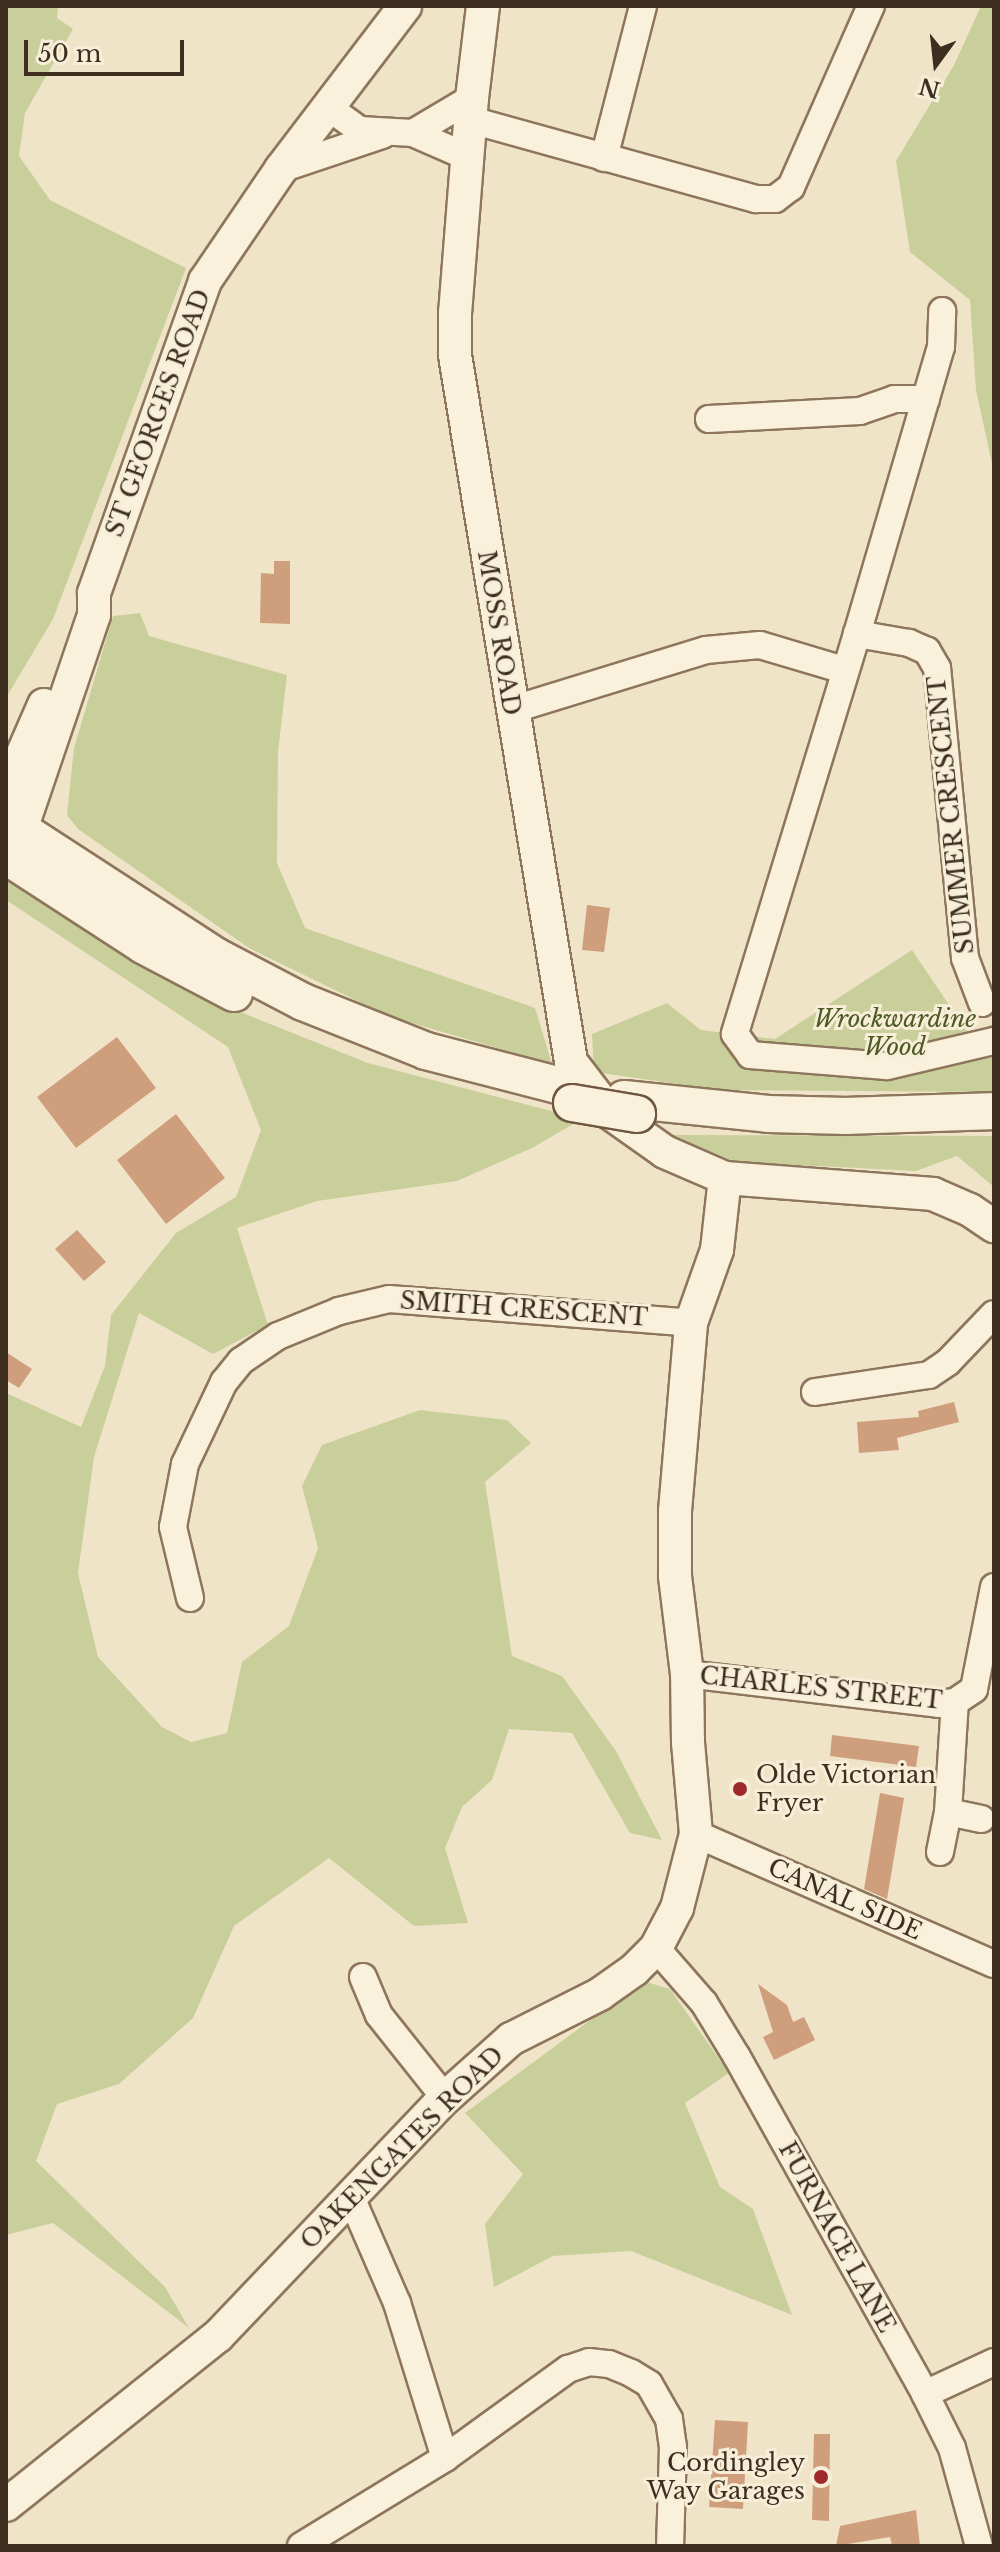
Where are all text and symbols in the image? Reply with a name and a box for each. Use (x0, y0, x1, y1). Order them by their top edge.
scale bar (28, 24, 188, 74)
north arrow (896, 24, 976, 104)
text: 50 m (38, 39, 101, 68)
text: N (916, 72, 943, 103)
street label: ST GEORGES ROAD (100, 285, 216, 541)
street label: MOSS ROAD (472, 548, 526, 718)
street label: SUMMER CRESCENT (922, 674, 980, 956)
park label: Wrockwardine Wood (814, 1005, 976, 1061)
street label: SMITH CRESCENT (399, 1286, 649, 1332)
street label: CHARLES STREET (698, 1661, 944, 1715)
place label: Olde Victorian Fryer (756, 1761, 937, 1817)
marker: Olde Victorian Fryer (731, 1780, 749, 1798)
street label: CANAL SIDE (763, 1852, 927, 1946)
street label: OAKENGATES ROAD (295, 2041, 509, 2255)
street label: FURNACE LANE (773, 2137, 901, 2337)
place label: Cordingley Way Garages (646, 2449, 805, 2505)
marker: Cordingley Way Garages (812, 2468, 830, 2486)

